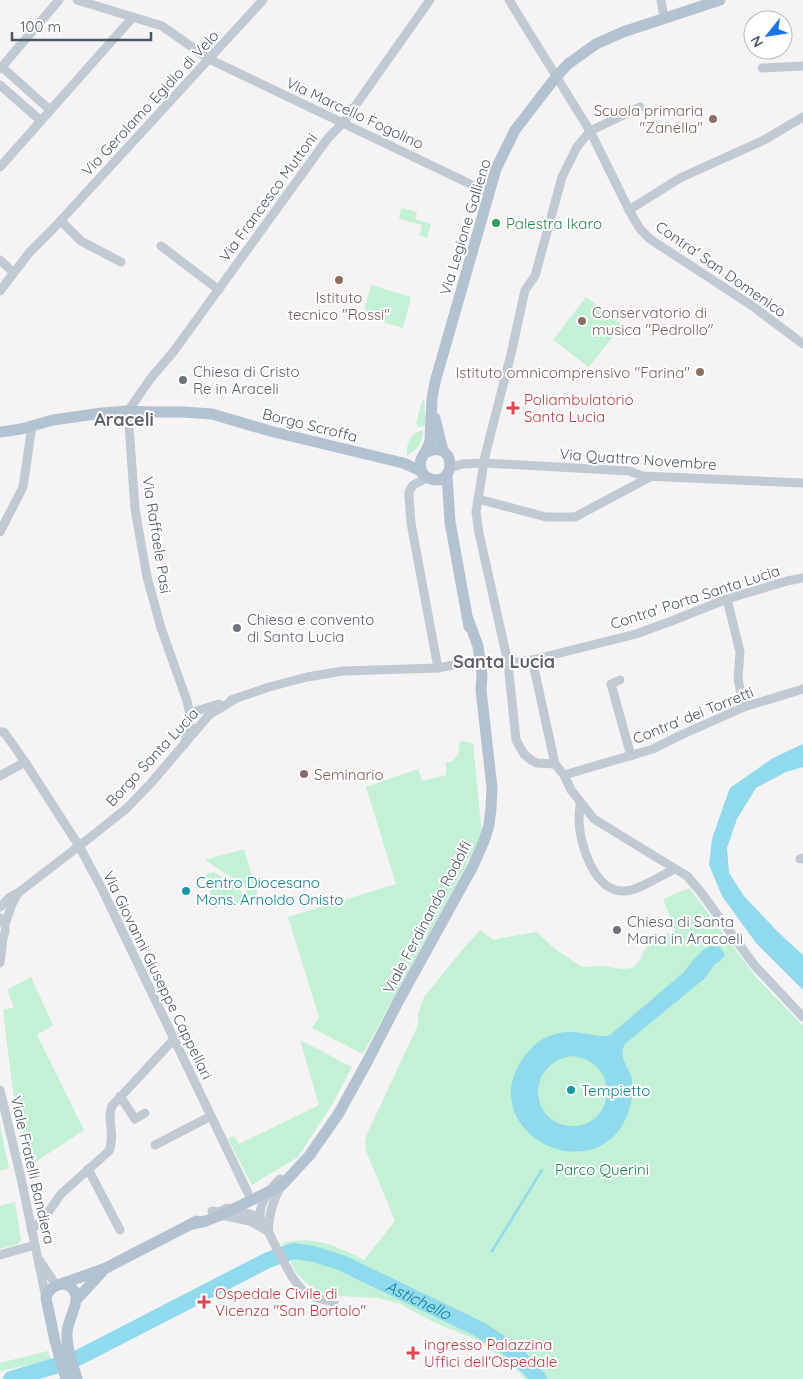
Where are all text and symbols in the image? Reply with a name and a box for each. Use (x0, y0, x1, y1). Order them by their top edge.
scale bar (12, 10, 151, 42)
north arrow (743, 10, 793, 60)
text: 100 m (20, 17, 61, 36)
street label: Via Gerolamo Egidio di Velo (77, 26, 223, 180)
text: N (746, 33, 767, 50)
street label: Via Marcello Fogolino (283, 73, 427, 153)
place label: Scuola primaria "Zanella" (594, 101, 703, 137)
marker: Scuola primaria "Zanella" (707, 113, 719, 125)
street label: Via Francesco Muttoni (215, 129, 321, 265)
street label: Via Legione Gallieno (435, 156, 495, 298)
place label: Palestra Ikaro (506, 214, 602, 233)
marker: Palestra Ikaro (490, 217, 502, 229)
street label: Contra' San Domenico (652, 217, 790, 321)
marker: Istituto tecnico "Rossi" (333, 274, 345, 286)
place label: Istituto tecnico "Rossi" (288, 288, 390, 324)
place label: Conservatorio di musica "Pedrollo" (592, 303, 714, 339)
marker: Conservatorio di musica "Pedrollo" (576, 315, 588, 327)
place label: Chiesa di Cristo Re in Araceli (193, 362, 300, 398)
place label: Istituto omnicomprensivo "Farina" (456, 363, 690, 382)
marker: Istituto omnicomprensivo "Farina" (694, 366, 706, 378)
marker: Chiesa di Cristo Re in Araceli (177, 374, 189, 386)
place label: Poliambulatorio Santa Lucia (524, 390, 634, 426)
marker: Poliambulatorio Santa Lucia (506, 401, 520, 415)
street label: Borgo Scroffa (261, 404, 359, 446)
district label: Araceli (94, 408, 154, 431)
street label: Via Quattro Novembre (559, 444, 717, 474)
street label: Via Raffaele Pasi (138, 475, 176, 595)
street label: Contra' Porta Santa Lucia (608, 561, 782, 633)
place label: Chiesa e convento di Santa Lucia (247, 610, 374, 646)
marker: Chiesa e convento di Santa Lucia (231, 622, 243, 634)
district label: Santa Lucia (453, 650, 555, 673)
street label: Contra' dei Torretti (630, 682, 756, 748)
street label: Borgo Santa Lucia (102, 704, 202, 810)
place label: Seminario (314, 765, 384, 784)
marker: Seminario (298, 768, 310, 780)
street label: Viale Ferdinando Rodolfi (379, 837, 475, 997)
street label: Via Giovanni Giuseppe Cappellari (99, 868, 217, 1082)
place label: Centro Diocesano Mons. Arnoldo Onisto (196, 873, 343, 909)
marker: Centro Diocesano Mons. Arnoldo Onisto (180, 885, 192, 897)
place label: Chiesa di Santa Maria in Aracoeli (627, 912, 743, 948)
marker: Chiesa di Santa Maria in Aracoeli (611, 924, 623, 936)
place label: Tempietto (581, 1081, 650, 1100)
marker: Tempietto (565, 1084, 577, 1096)
street label: Viale Fratelli Bandiera (7, 1094, 59, 1246)
park label: Parco Querini (555, 1160, 649, 1179)
water label: Astichello (382, 1276, 455, 1325)
place label: Ospedale Civile di Vicenza "San Bortolo" (215, 1284, 367, 1320)
marker: Ospedale Civile di Vicenza "San Bortolo" (197, 1295, 211, 1309)
place label: ingresso Palazzina Uffici dell'Ospedale (424, 1335, 557, 1371)
marker: ingresso Palazzina Uffici dell'Ospedale (406, 1346, 420, 1360)

